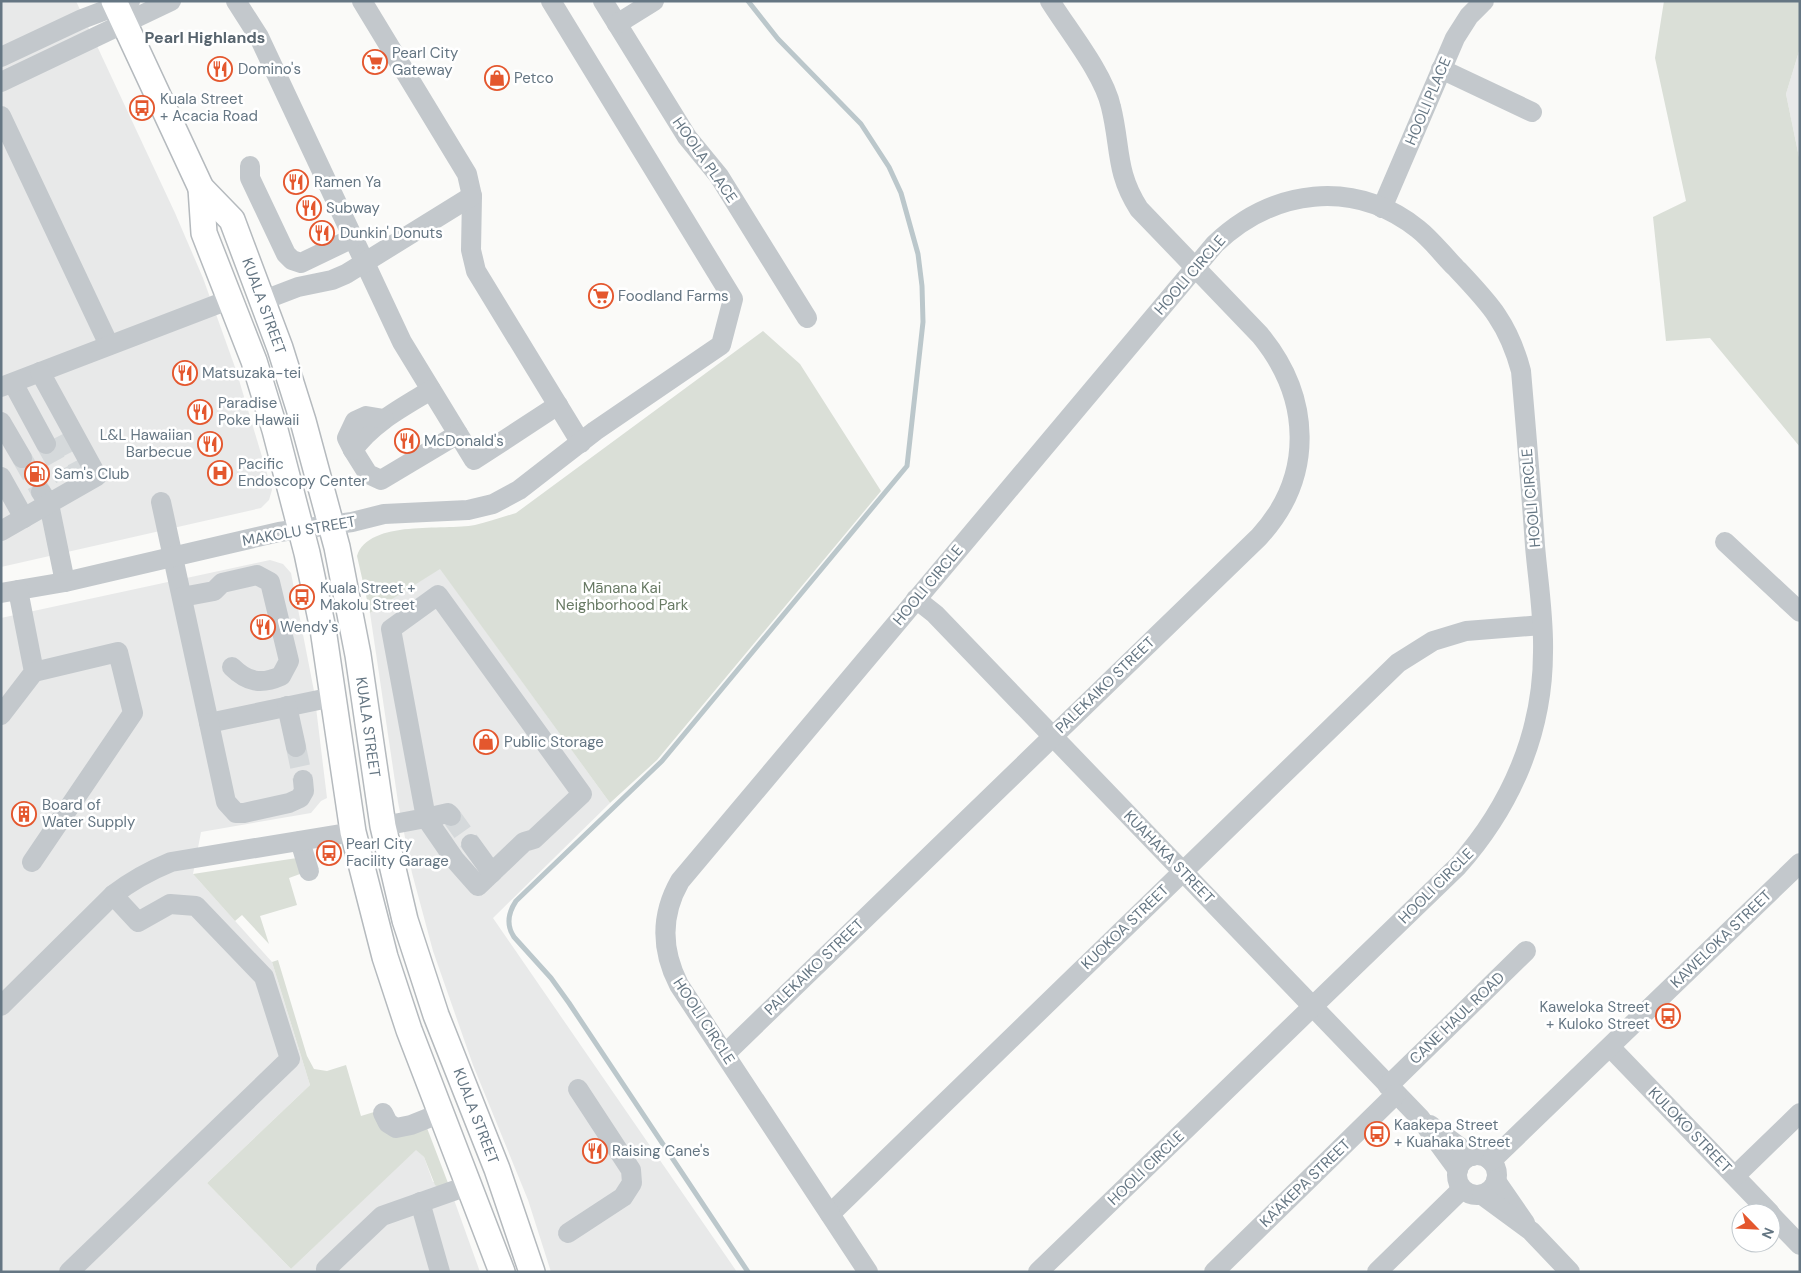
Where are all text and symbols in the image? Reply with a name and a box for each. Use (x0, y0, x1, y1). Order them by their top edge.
district label: Pearl Highlands (145, 27, 265, 48)
place label: Pearl City Gateway (392, 43, 459, 80)
supermarket icon: Pearl City Gateway (362, 49, 388, 75)
street label: HOOLI PLACE (1400, 54, 1456, 148)
restaurant icon: Domino's (207, 56, 233, 82)
place label: Domino's (238, 59, 301, 79)
shop icon: Petco (484, 65, 510, 91)
place label: Petco (514, 68, 554, 88)
place label: Kuala Street + Acacia Road (160, 89, 258, 126)
bus stop icon: Kuala Street + Acacia Road (129, 95, 155, 121)
street label: HOOLA PLACE (668, 113, 742, 207)
restaurant icon: Ramen Ya (283, 169, 309, 195)
place label: Ramen Ya (314, 172, 381, 192)
restaurant icon: Subway (296, 195, 322, 221)
place label: Subway (326, 198, 381, 218)
restaurant icon: Dunkin' Donuts (309, 220, 335, 246)
place label: Dunkin' Donuts (340, 223, 443, 243)
street label: HOOLI CIRCLE (1150, 231, 1230, 319)
street label: KUALA STREET (237, 255, 291, 357)
supermarket icon: Foodland Farms (588, 283, 614, 309)
place label: Foodland Farms (618, 286, 729, 306)
restaurant icon: Matsuzaka-tei (172, 360, 198, 386)
place label: Matsuzaka-tei (202, 363, 301, 383)
place label: Paradise Poke Hawaii (218, 393, 299, 430)
restaurant icon: Paradise Poke Hawaii (187, 399, 213, 425)
place label: L&L Hawaiian Barbecue (100, 425, 192, 462)
restaurant icon: McDonald's (394, 428, 420, 454)
restaurant icon: L&L Hawaiian Barbecue (197, 431, 223, 457)
place label: McDonald's (424, 431, 504, 451)
street label: HOOLI CIRCLE (1517, 448, 1545, 548)
place label: Pacific Endoscopy Center (238, 454, 368, 491)
hospital icon: Pacific Endoscopy Center (207, 460, 233, 486)
fuel station icon: Sam's Club (24, 461, 50, 487)
place label: Sam's Club (54, 464, 129, 484)
street label: MAKOLU STREET (241, 511, 357, 551)
street label: HOOLI CIRCLE (888, 541, 968, 629)
place label: Kuala Street + Makolu Street (320, 578, 416, 615)
park label: Mānana Kai Neighborhood Park (556, 578, 689, 615)
bus stop icon: Kuala Street + Makolu Street (289, 584, 315, 610)
restaurant icon: Wendy's (250, 614, 276, 640)
place label: Wendy's (280, 617, 339, 637)
street label: PALEKAIKO STREET (1051, 632, 1159, 738)
street label: KUALA STREET (351, 676, 385, 778)
shop icon: Public Storage (473, 729, 499, 755)
place label: Public Storage (504, 732, 604, 752)
place label: Board of Water Supply (42, 795, 136, 832)
building icon: Board of Water Supply (11, 801, 37, 827)
street label: KUAHAKA STREET (1119, 806, 1219, 908)
place label: Pearl City Facility Garage (346, 834, 449, 871)
bus stop icon: Pearl City Facility Garage (316, 840, 342, 866)
street label: HOOLI CIRCLE (1394, 844, 1478, 928)
street label: KUOKOA STREET (1077, 880, 1173, 974)
street label: KAWELOKA STREET (1666, 886, 1776, 992)
street label: PALEKAIKO STREET (760, 914, 868, 1020)
street label: CANE HAUL ROAD (1405, 967, 1509, 1069)
street label: HOOLI CIRCLE (669, 974, 739, 1068)
place label: Kaweloka Street + Kuloko Street (1539, 997, 1650, 1034)
bus stop icon: Kaweloka Street + Kuloko Street (1655, 1003, 1681, 1029)
street label: KUALA STREET (449, 1065, 503, 1167)
street label: KULOKO STREET (1644, 1083, 1736, 1177)
place label: Kaakepa Street + Kuahaka Street (1394, 1115, 1511, 1152)
bus stop icon: Kaakepa Street + Kuahaka Street (1364, 1121, 1390, 1147)
street label: HOOLI CIRCLE (1103, 1126, 1189, 1210)
street label: KA'AKEPA STREET (1255, 1134, 1355, 1232)
restaurant icon: Raising Cane's (582, 1138, 608, 1164)
place label: Raising Cane's (612, 1141, 710, 1161)
north arrow (1731, 1203, 1781, 1253)
text: N (1758, 1225, 1778, 1242)

